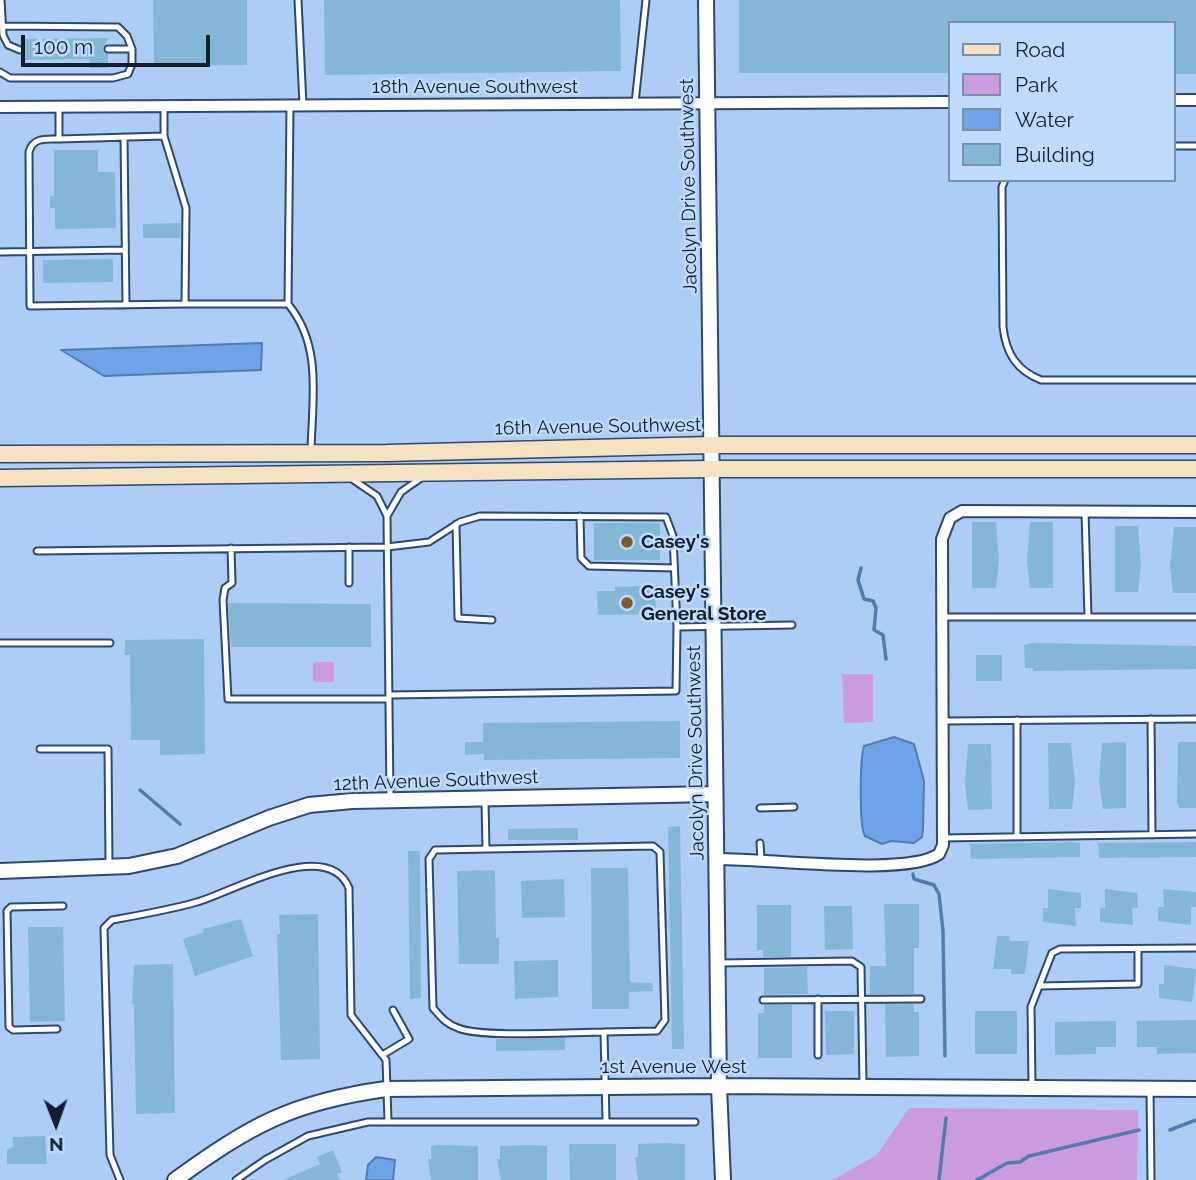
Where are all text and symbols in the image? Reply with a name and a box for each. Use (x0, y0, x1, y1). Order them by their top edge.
scale bar (24, 21, 214, 65)
legend (948, 21, 1175, 182)
text: 100 m (34, 34, 93, 59)
text: Road (1015, 37, 1065, 62)
text: Park (1015, 72, 1058, 97)
street label: 18th Avenue Southwest (372, 76, 578, 98)
street label: Jacolyn Drive Southwest (676, 78, 702, 294)
text: Water (1015, 107, 1074, 132)
text: Building (1015, 142, 1095, 167)
street label: 16th Avenue Southwest (495, 414, 701, 440)
place label: Casey's (641, 531, 710, 553)
marker: Casey's (619, 534, 635, 550)
place label: Casey's General Store (641, 581, 767, 625)
marker: Casey's General Store (619, 595, 635, 611)
street label: Jacolyn Drive Southwest (683, 645, 709, 861)
street label: 12th Avenue Southwest (333, 766, 539, 796)
street label: 1st Avenue West (601, 1056, 747, 1078)
north arrow (21, 1089, 91, 1159)
text: N (49, 1134, 64, 1156)

